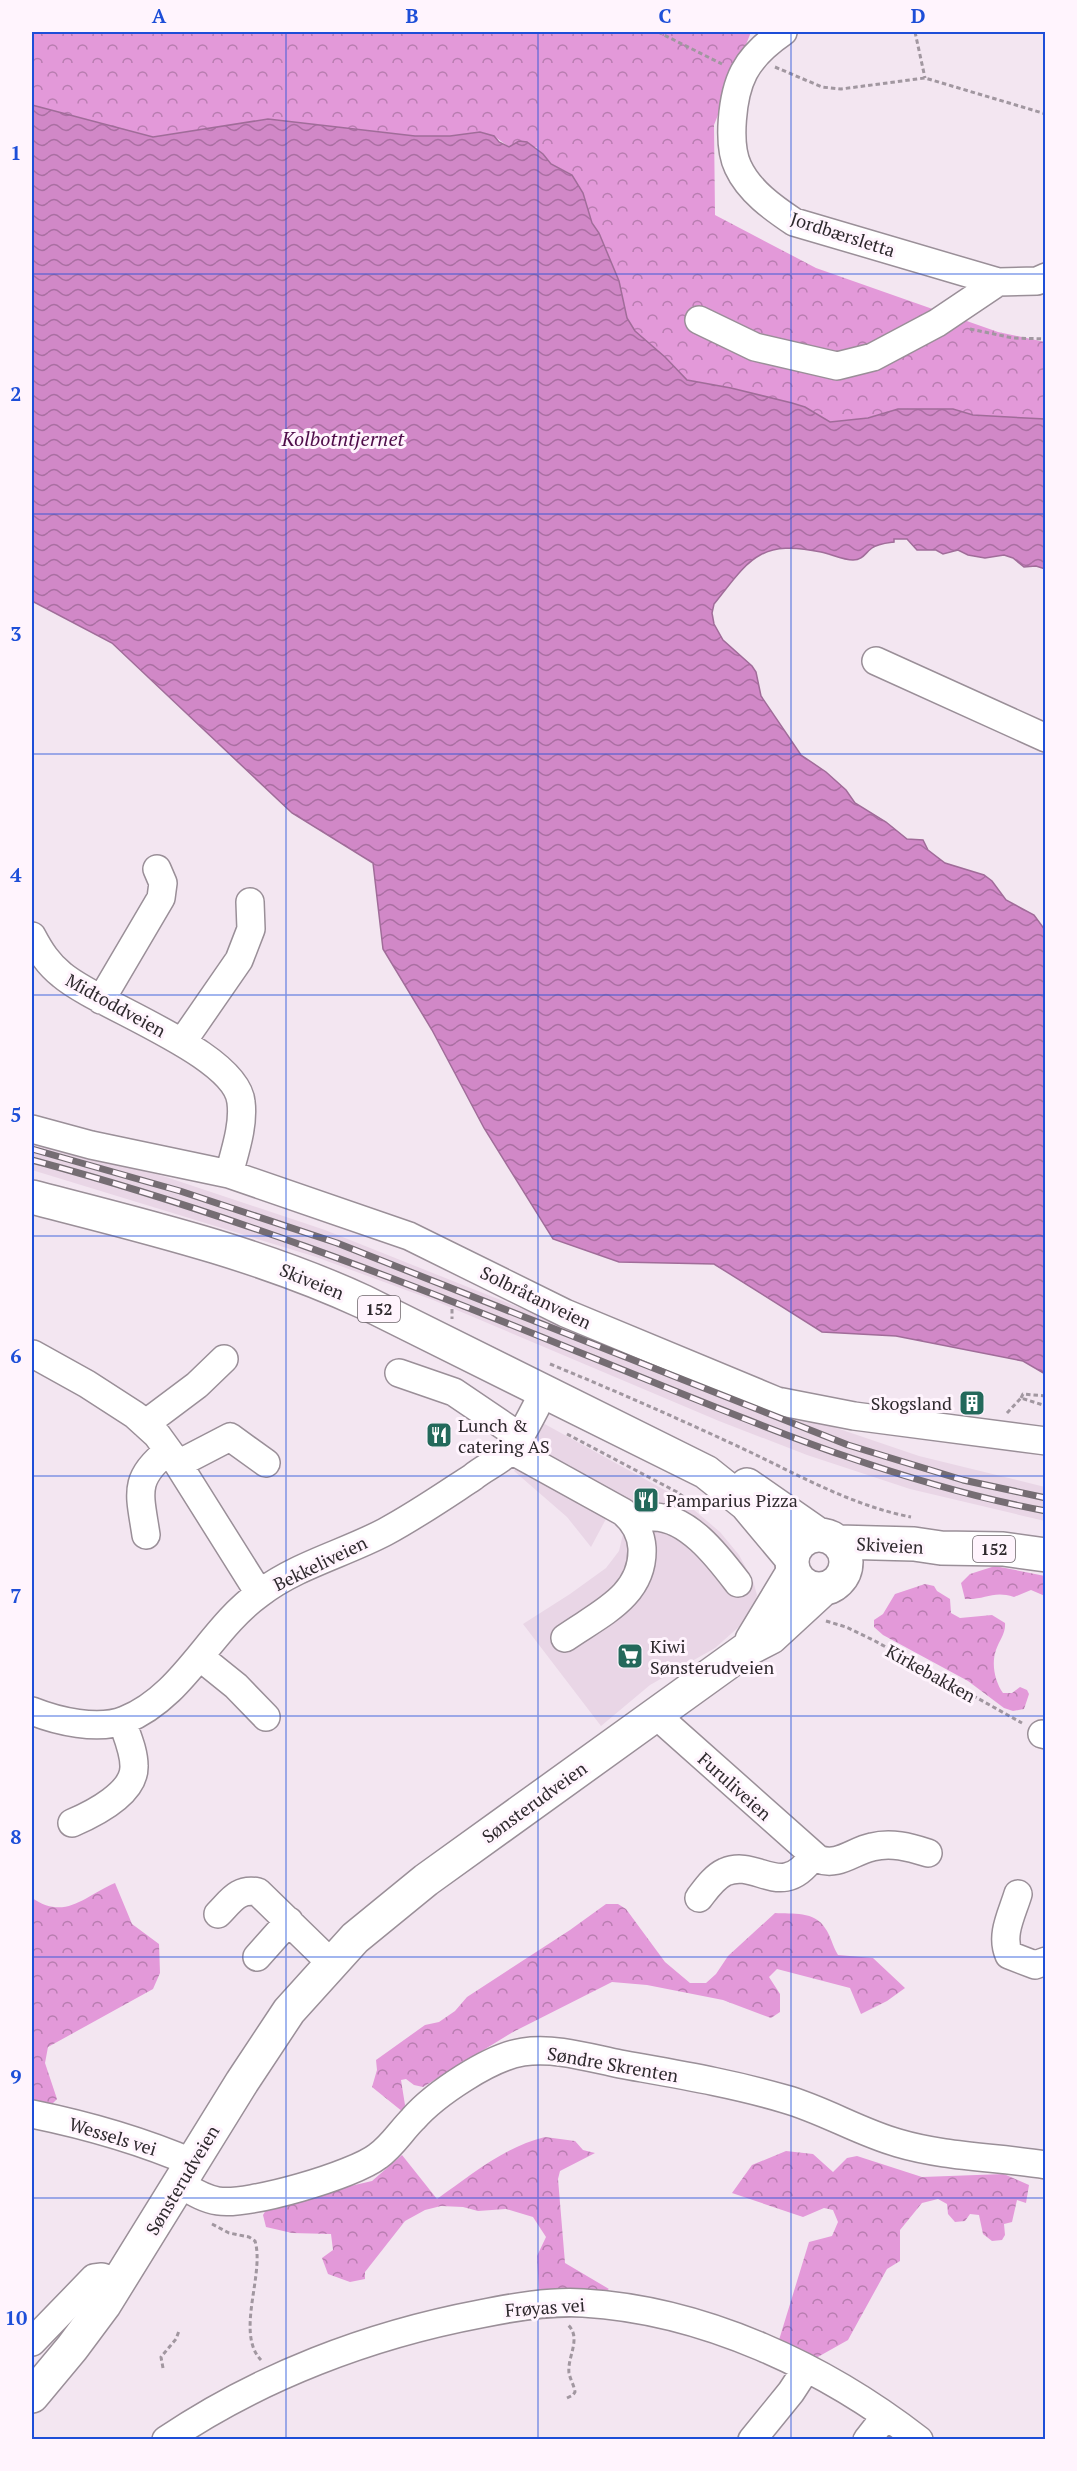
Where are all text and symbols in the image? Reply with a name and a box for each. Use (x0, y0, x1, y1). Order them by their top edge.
text: A (152, 2, 167, 29)
text: B (406, 2, 419, 29)
text: C (658, 2, 672, 29)
text: D (911, 2, 925, 29)
text: 1 (10, 139, 22, 166)
street label: Jordbærsletta (788, 206, 898, 262)
text: 2 (10, 380, 22, 407)
water label: Kolbotntjernet (281, 425, 405, 452)
text: 3 (10, 620, 22, 647)
text: 4 (10, 861, 22, 888)
street label: Midtoddveien (62, 968, 170, 1042)
text: 5 (10, 1101, 22, 1128)
street label: Skiveien (276, 1257, 348, 1305)
street label: Solbråtanveien (477, 1260, 596, 1334)
road number: 152 (358, 1296, 400, 1322)
text: 6 (10, 1342, 22, 1369)
building icon: Skogsland (957, 1388, 987, 1418)
place label: Skogsland (871, 1391, 952, 1415)
place label: Lunch & catering AS (458, 1413, 550, 1458)
restaurant icon: Lunch & catering AS (424, 1420, 454, 1450)
restaurant icon: Pamparius Pizza (631, 1485, 661, 1515)
place label: Pamparius Pizza (666, 1488, 798, 1512)
street label: Bekkeliveien (269, 1530, 371, 1596)
street label: Skiveien (856, 1531, 925, 1559)
road number: 152 (973, 1536, 1015, 1562)
text: 7 (10, 1582, 22, 1609)
place label: Kiwi Sønsterudveien (650, 1634, 774, 1679)
street label: Kirkebakken (882, 1638, 980, 1708)
supermarket icon: Kiwi Sønsterudveien (615, 1641, 645, 1671)
street label: Furuliveien (693, 1747, 777, 1826)
street label: Sønsterudveien (477, 1756, 591, 1848)
text: 8 (10, 1823, 22, 1850)
street label: Søndre Skrenten (546, 2041, 681, 2087)
text: 9 (10, 2063, 22, 2090)
street label: Wessels vei (66, 2111, 160, 2161)
street label: Sønsterudveien (140, 2120, 224, 2239)
street label: Frøyas vei (504, 2292, 586, 2322)
text: 10 (5, 2304, 27, 2331)

